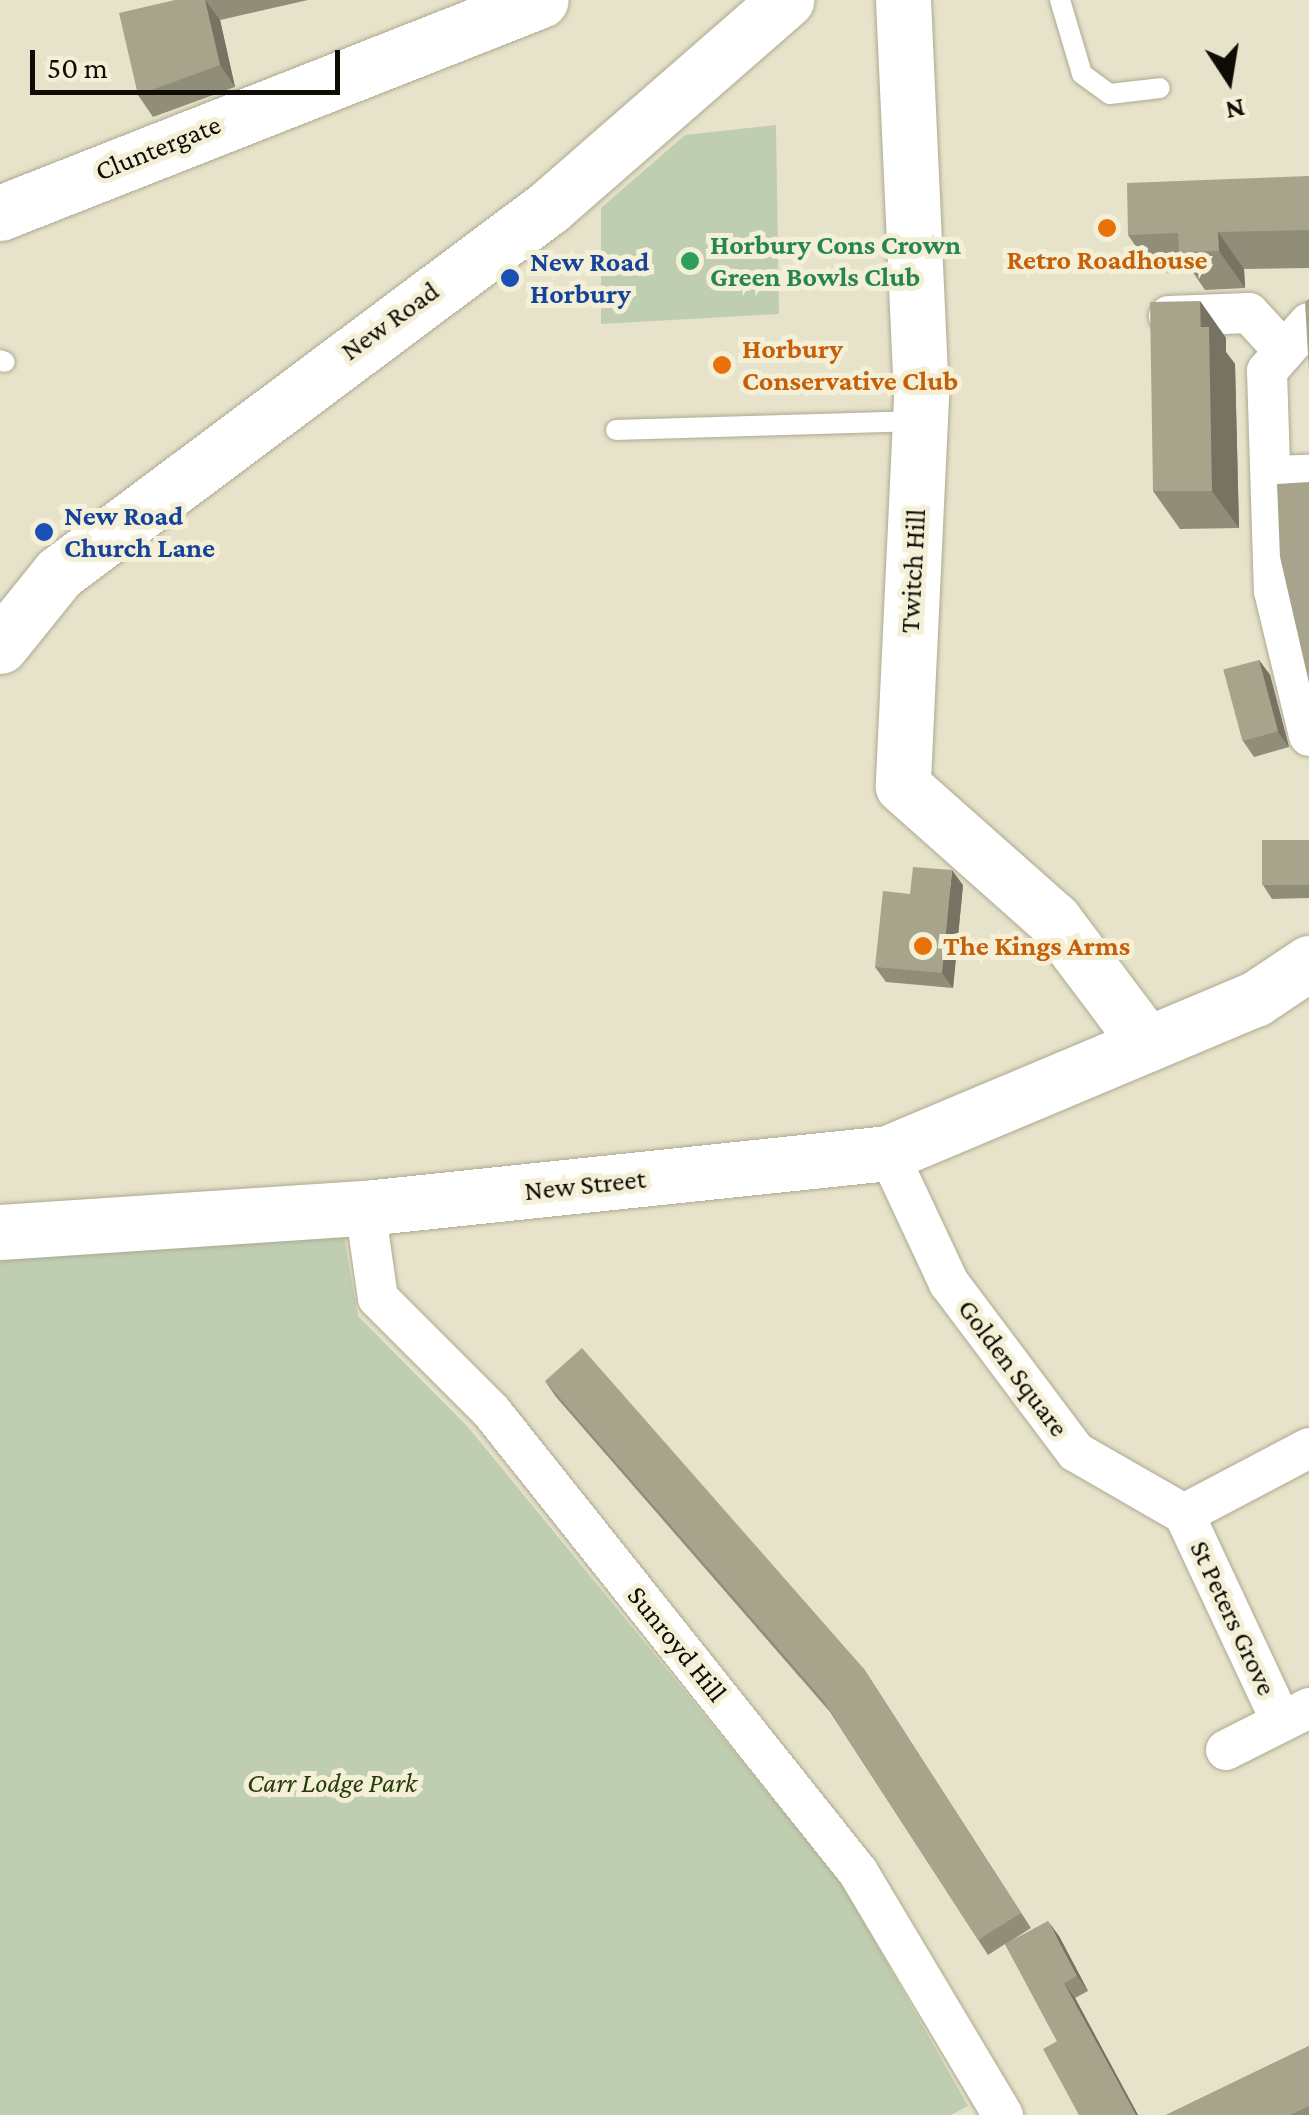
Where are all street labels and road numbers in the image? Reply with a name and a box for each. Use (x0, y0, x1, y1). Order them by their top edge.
street label: Cluntergate (90, 108, 226, 188)
street label: New Road (334, 274, 446, 368)
street label: Twitch Hill (893, 508, 933, 634)
street label: New Street (523, 1162, 647, 1208)
street label: Golden Square (950, 1293, 1076, 1443)
street label: St Peters Grove (1183, 1535, 1283, 1701)
street label: Sunroyd Hill (620, 1579, 734, 1709)

